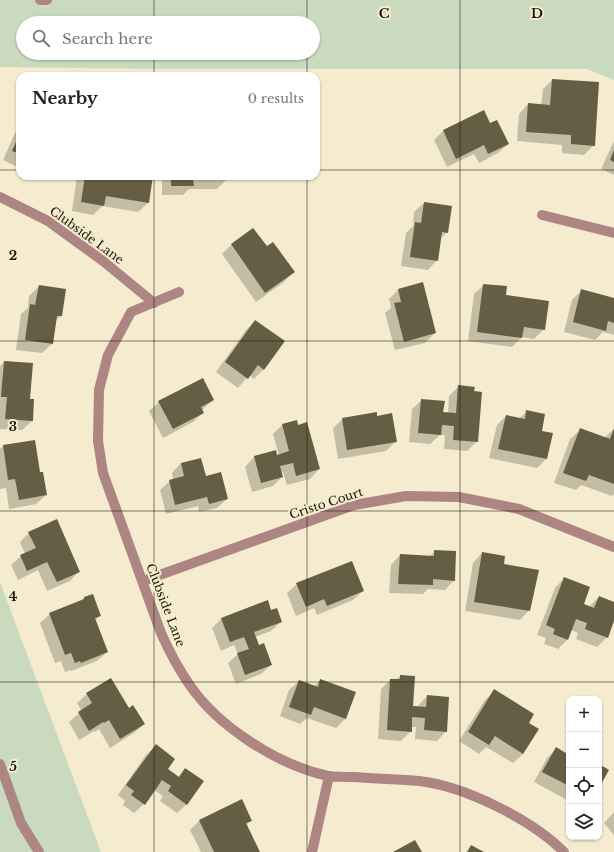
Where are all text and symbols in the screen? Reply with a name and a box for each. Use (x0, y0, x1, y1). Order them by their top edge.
text: C (379, 5, 390, 22)
text: D (531, 5, 543, 22)
search box (16, 16, 320, 60)
icon: search (30, 27, 52, 49)
text: Search here (62, 29, 153, 48)
text: Nearby (32, 88, 98, 109)
text: 0 results (248, 90, 304, 107)
street label: Clubside Lane (47, 203, 127, 267)
text: 2 (9, 247, 17, 264)
text: 3 (9, 418, 17, 435)
street label: Cristo Court (287, 484, 365, 522)
street label: Clubside Lane (143, 561, 189, 649)
text: 4 (9, 588, 18, 605)
map controls (566, 696, 602, 840)
button: + (566, 696, 602, 732)
button: − (566, 732, 602, 768)
text: 5 (9, 758, 17, 775)
button: locate (566, 768, 602, 804)
button: layers (566, 804, 602, 840)

